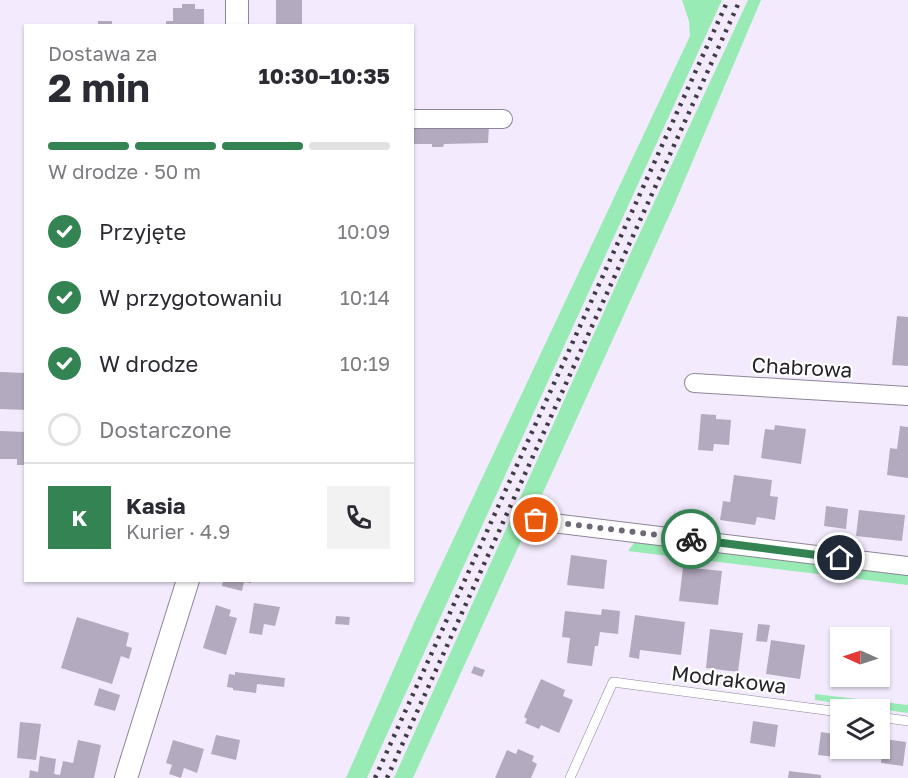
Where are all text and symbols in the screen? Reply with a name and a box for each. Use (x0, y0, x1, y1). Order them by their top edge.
text: Dostawa za (48, 41, 157, 65)
text: 10:30–10:35 (258, 62, 390, 89)
text: 2 min (48, 64, 150, 111)
text: W drodze · 50 m (48, 159, 201, 183)
icon: check (48, 215, 81, 248)
text: Przyjęte (99, 218, 186, 245)
text: 10:09 (337, 219, 390, 243)
icon: check (48, 281, 81, 314)
text: W przygotowaniu (99, 284, 282, 311)
text: 10:14 (340, 285, 390, 309)
icon: check (48, 347, 81, 380)
text: W drodze (99, 350, 198, 377)
text: 10:19 (340, 351, 390, 375)
street label: Chabrowa (751, 351, 853, 383)
text: Dostarczone (99, 416, 232, 443)
button: phone (327, 486, 390, 549)
text: Kasia (126, 492, 186, 519)
pin (510, 494, 561, 545)
icon: bag (519, 503, 552, 536)
text: K (72, 504, 87, 531)
courier (661, 509, 721, 569)
text: Kurier · 4.9 (126, 519, 230, 543)
icon: bike (675, 523, 708, 556)
pin (814, 532, 865, 583)
icon: home (823, 541, 856, 574)
north arrow (830, 627, 890, 687)
map controls (830, 627, 890, 759)
street label: Modrakowa (670, 659, 788, 699)
button: layers (830, 699, 890, 759)

